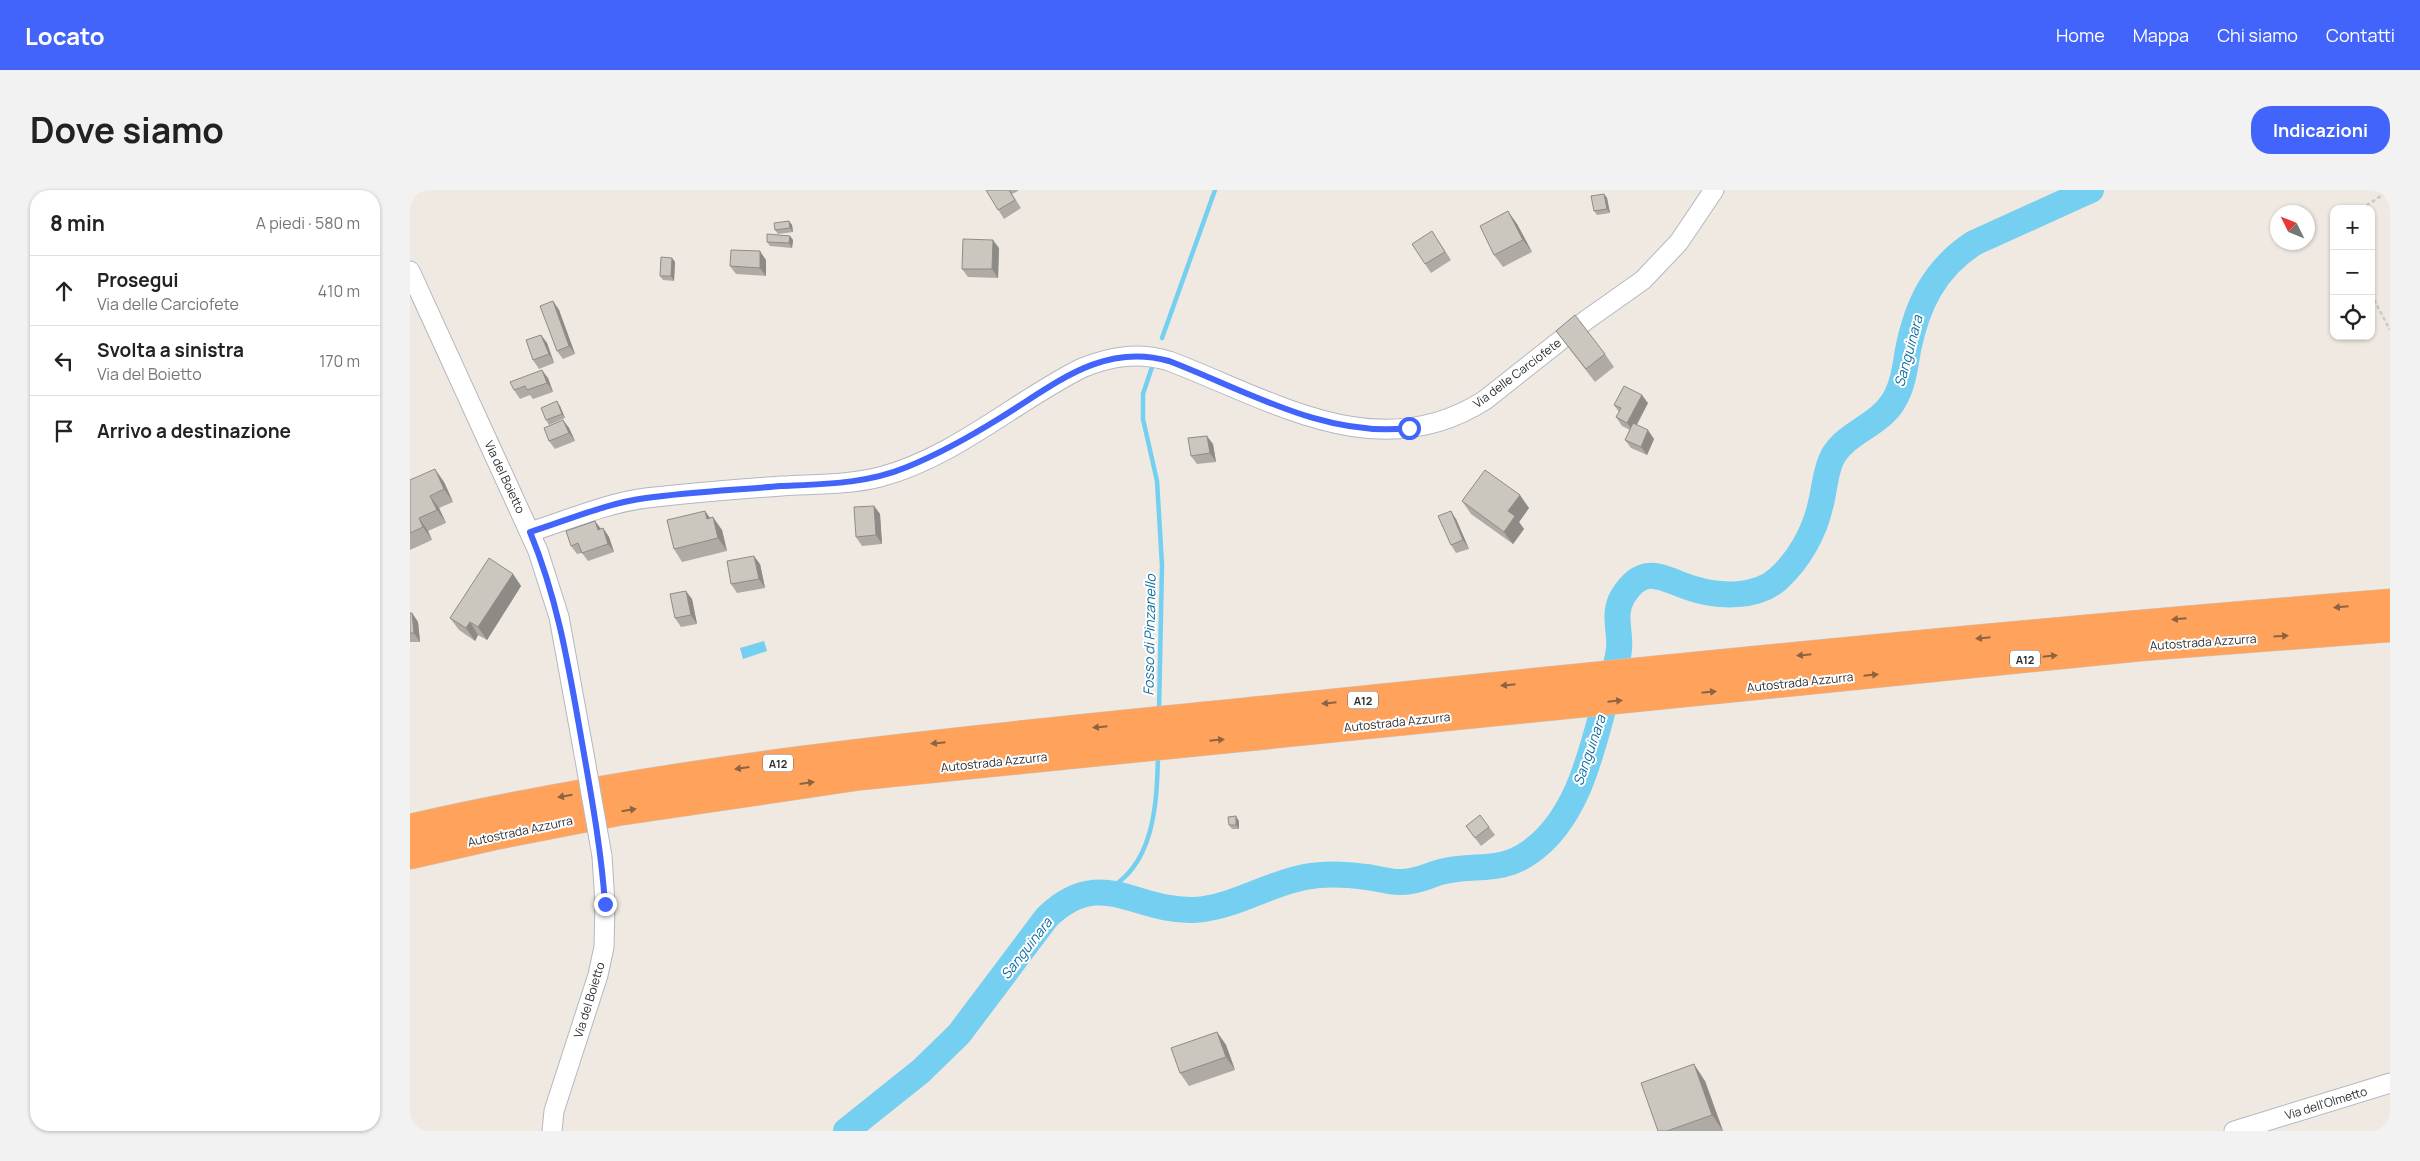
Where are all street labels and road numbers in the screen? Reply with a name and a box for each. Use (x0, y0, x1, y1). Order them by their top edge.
street label: Via delle Carciofete (1469, 334, 1565, 412)
street label: Via del Boietto (481, 438, 529, 516)
street label: Autostrada Azzurra (2149, 630, 2257, 654)
road number: A12 (2010, 650, 2040, 668)
street label: Autostrada Azzurra (1746, 668, 1854, 696)
road number: A12 (1348, 692, 1378, 708)
street label: Autostrada Azzurra (1343, 708, 1451, 736)
street label: Autostrada Azzurra (940, 748, 1048, 776)
road number: A12 (763, 754, 793, 772)
street label: Autostrada Azzurra (466, 812, 574, 850)
street label: Via del Boietto (569, 960, 609, 1040)
street label: Via dell'Olmetto (2283, 1082, 2369, 1124)

